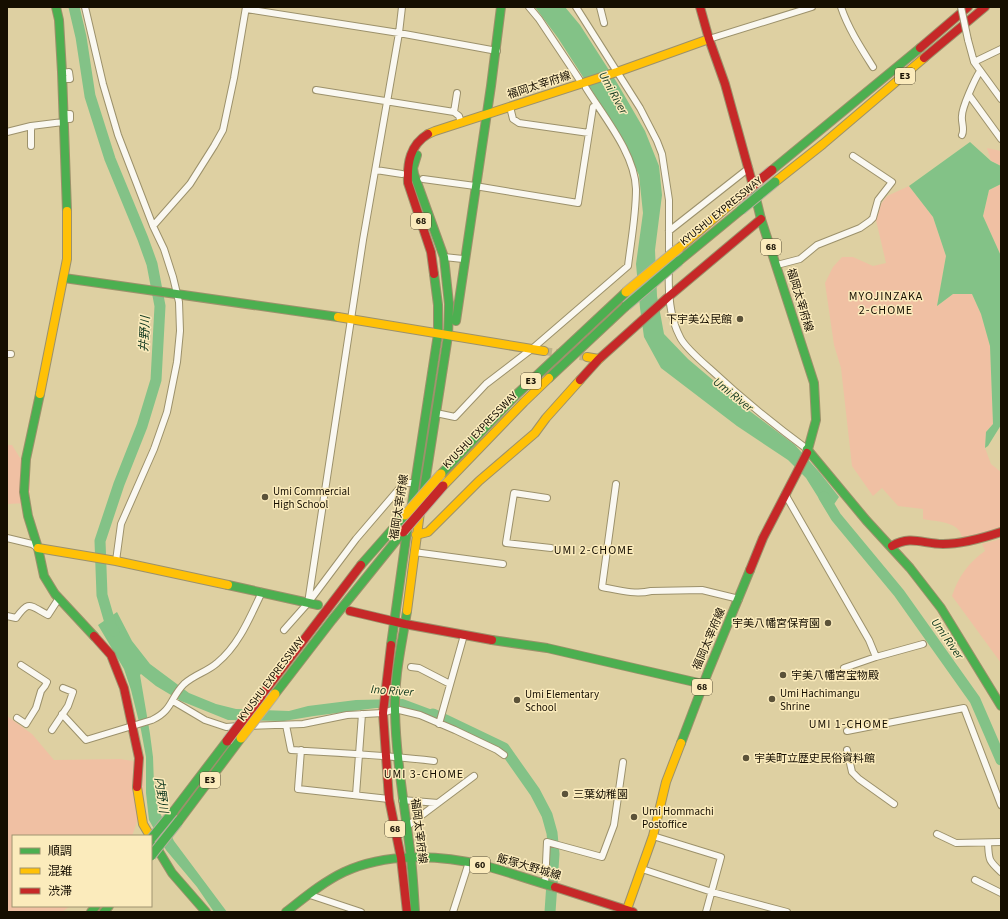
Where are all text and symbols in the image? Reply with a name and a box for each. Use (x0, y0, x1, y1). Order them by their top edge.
street label: 福岡太宰府線 (505, 68, 573, 102)
water label: Umi River (594, 68, 632, 118)
road number: E3 (895, 68, 915, 84)
street label: KYUSHU EXPRESSWAY (677, 173, 766, 249)
road number: 68 (411, 213, 431, 229)
road number: 68 (761, 239, 781, 255)
street label: 福岡太宰府線 (783, 266, 817, 334)
district label: MYOJINZAKA 2-CHOME (849, 288, 923, 319)
place label: 下宇美公民館 (666, 312, 732, 327)
water label: 井野川 (136, 314, 155, 352)
marker: 下宇美公民館 (735, 314, 745, 324)
road number: E3 (521, 373, 541, 389)
water label: Umi River (709, 374, 757, 417)
street label: KYUSHU EXPRESSWAY (439, 388, 521, 472)
street label: 福岡太宰府線 (386, 473, 412, 541)
place label: Umi Commercial High School (273, 484, 350, 512)
marker: Umi Commercial High School (260, 492, 270, 502)
district label: UMI 2-CHOME (554, 542, 634, 559)
street label: 福岡太宰府線 (689, 606, 729, 672)
water label: Umi River (927, 615, 968, 664)
place label: 宇美八幡宮保育園 (732, 616, 820, 631)
marker: 宇美八幡宮保育園 (823, 618, 833, 628)
street label: KYUSHU EXPRESSWAY (234, 633, 308, 724)
place label: 宇美八幡宮宝物殿 (791, 668, 879, 683)
marker: 宇美八幡宮宝物殿 (778, 670, 788, 680)
road number: 68 (692, 679, 712, 695)
water label: Ino River (370, 681, 415, 701)
place label: Umi Hachimangu Shrine (780, 686, 860, 714)
place label: Umi Elementary School (525, 687, 599, 715)
marker: Umi Hachimangu Shrine (767, 694, 777, 704)
marker: Umi Elementary School (512, 695, 522, 705)
district label: UMI 1-CHOME (809, 716, 889, 733)
place label: 宇美町立歴史民俗資料館 (754, 751, 875, 766)
marker: 宇美町立歴史民俗資料館 (741, 753, 751, 763)
district label: UMI 3-CHOME (384, 766, 464, 783)
road number: E3 (200, 772, 220, 788)
water label: 内野川 (150, 776, 172, 816)
place label: 三葉幼稚園 (573, 787, 628, 802)
marker: 三葉幼稚園 (560, 789, 570, 799)
street label: 福岡太宰府線 (408, 797, 430, 865)
place label: Umi Hommachi Postoffice (642, 804, 714, 832)
marker: Umi Hommachi Postoffice (629, 812, 639, 822)
road number: 68 (385, 821, 405, 837)
legend (12, 835, 152, 907)
text: 順調 (48, 843, 72, 860)
street label: 飯塚大野城線 (495, 851, 563, 883)
road number: 60 (470, 857, 490, 873)
text: 混雑 (48, 863, 72, 880)
text: 渋滞 (48, 883, 72, 900)

